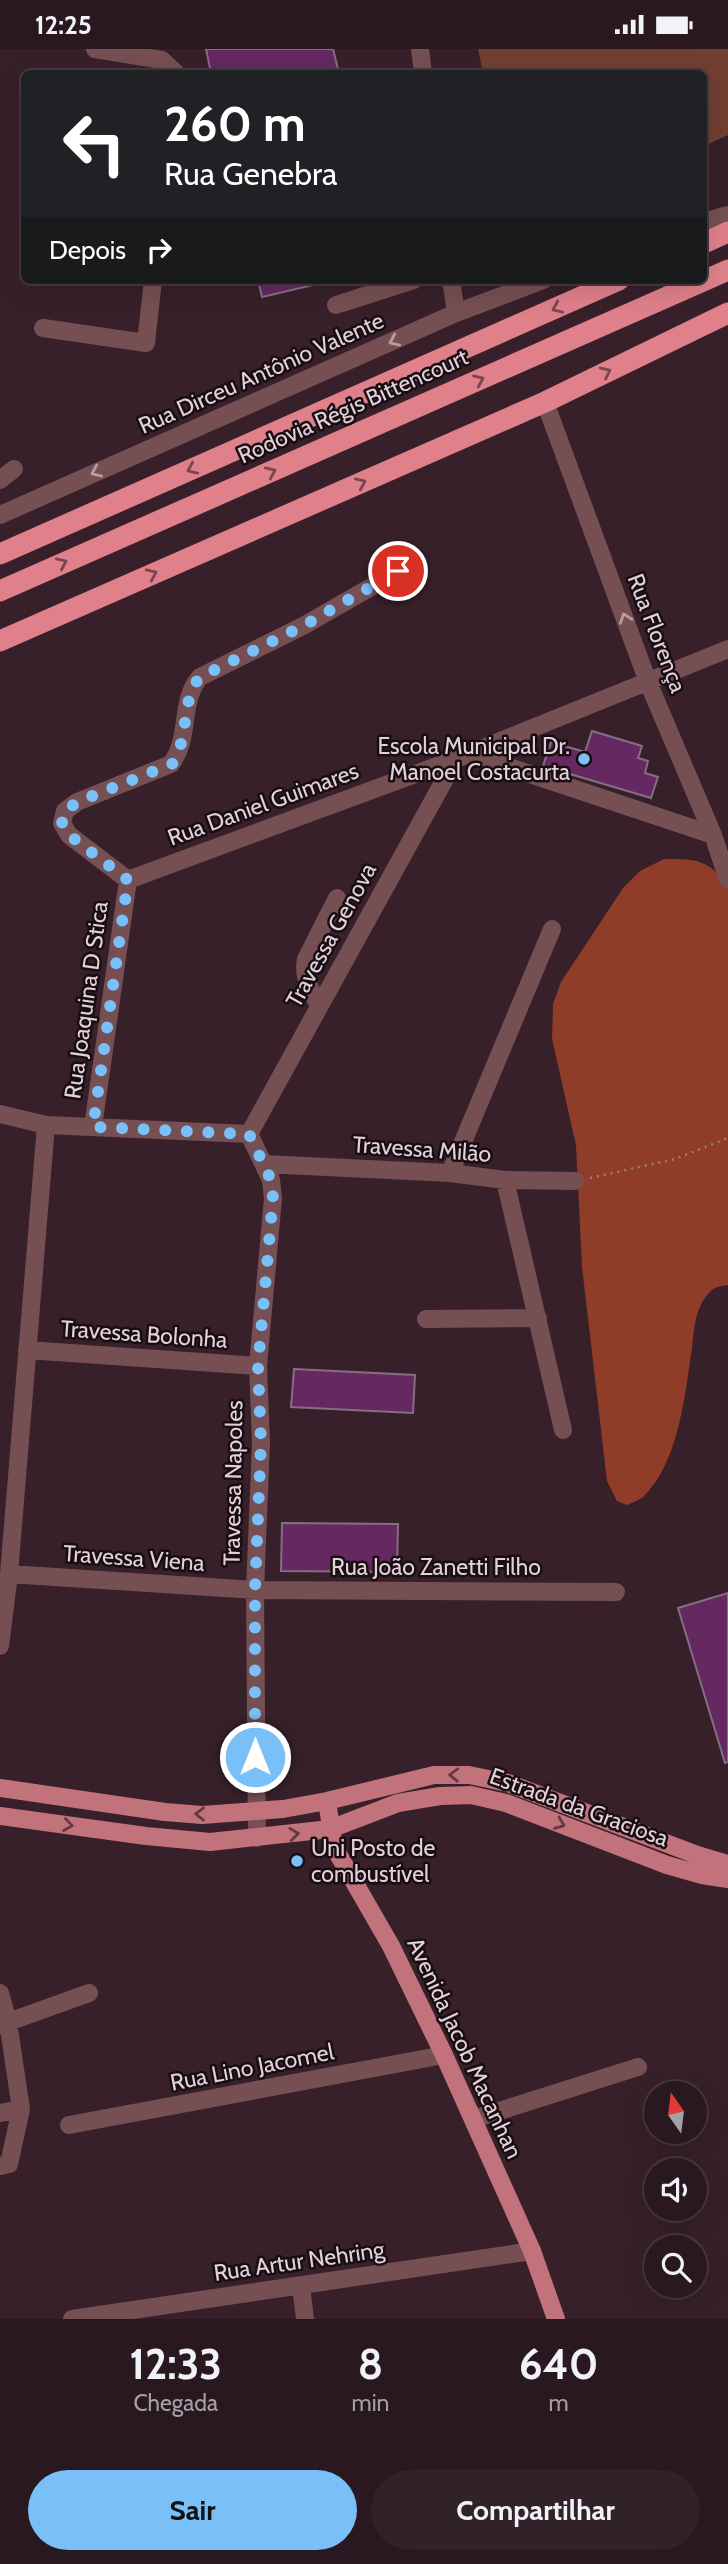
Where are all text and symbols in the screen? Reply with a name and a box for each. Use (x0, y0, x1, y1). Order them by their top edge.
text: 12:25 (35, 9, 92, 41)
text: 260 m (164, 94, 306, 153)
icon: left (49, 98, 140, 189)
text: Rua Genebra (164, 154, 337, 193)
icon: right (140, 231, 178, 269)
text: Depois (49, 234, 126, 266)
one-way arrow (552, 300, 564, 314)
street label: Rua Dirceu Antônio Valente (134, 306, 388, 440)
one-way arrow (388, 333, 401, 347)
street label: Rodovia Régis Bittencourt (234, 342, 473, 469)
one-way arrow (599, 367, 611, 381)
one-way arrow (472, 374, 484, 388)
one-way arrow (187, 461, 199, 475)
one-way arrow (91, 464, 103, 478)
one-way arrow (263, 466, 276, 480)
one-way arrow (354, 477, 366, 491)
pin (368, 541, 428, 601)
icon: arrive (379, 552, 417, 590)
one-way arrow (55, 557, 68, 571)
one-way arrow (145, 568, 158, 582)
street label: Rua Florença (622, 570, 692, 696)
one-way arrow (619, 612, 633, 624)
place label: Escola Municipal Dr. Manoel Costacurta (377, 732, 570, 786)
marker: Escola Municipal Dr. Manoel Costacurta (576, 751, 592, 767)
street label: Rua Daniel Guimares (164, 756, 362, 852)
street label: Travessa Genova (280, 858, 382, 1012)
street label: Rua Joaquina D Stica (58, 900, 114, 1100)
street label: Travessa Milão (352, 1130, 492, 1168)
street label: Travessa Bolonha (60, 1314, 228, 1354)
street label: Travessa Napoles (218, 1400, 248, 1566)
street label: Travessa Viena (62, 1539, 206, 1577)
street label: Rua João Zanetti Filho (331, 1553, 541, 1581)
position arrow (218, 1720, 292, 1794)
street label: Estrada da Graciosa (486, 1762, 672, 1852)
one-way arrow (449, 1767, 459, 1783)
one-way arrow (194, 1807, 205, 1822)
one-way arrow (553, 1815, 565, 1829)
one-way arrow (62, 1817, 73, 1832)
one-way arrow (288, 1826, 299, 1841)
place label: Uni Posto de combustível (311, 1834, 435, 1888)
marker: Uni Posto de combustível (289, 1853, 305, 1869)
street label: Avenida Jacob Macanhan (401, 1933, 529, 2163)
street label: Rua Lino Jacomel (168, 2037, 337, 2097)
north arrow (644, 2081, 707, 2144)
map controls (644, 2081, 707, 2298)
button: sound (644, 2158, 707, 2221)
street label: Rua Artur Nehring (212, 2235, 387, 2287)
button: search (644, 2235, 707, 2298)
text: 12:33 (130, 2338, 222, 2390)
text: 8 (358, 2338, 383, 2390)
text: 640 (519, 2338, 598, 2390)
text: Chegada (133, 2389, 218, 2417)
text: min (352, 2389, 389, 2417)
text: m (549, 2389, 569, 2417)
button: Sair (28, 2470, 357, 2550)
button: Compartilhar (371, 2470, 700, 2550)

